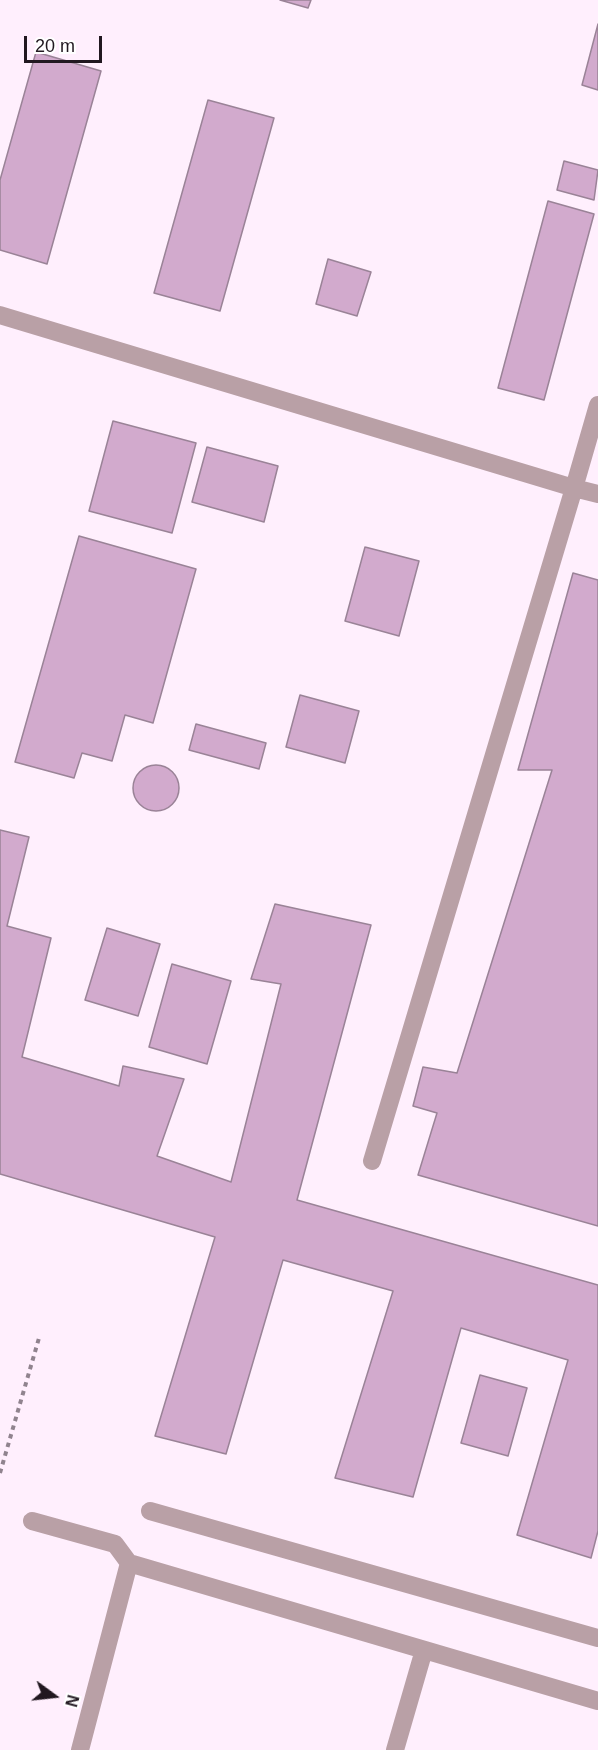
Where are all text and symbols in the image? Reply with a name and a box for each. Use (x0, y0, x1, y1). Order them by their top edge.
scale bar (27, 24, 105, 62)
text: 20 m (35, 36, 75, 56)
north arrow (24, 1666, 84, 1726)
text: N (62, 1693, 82, 1709)

